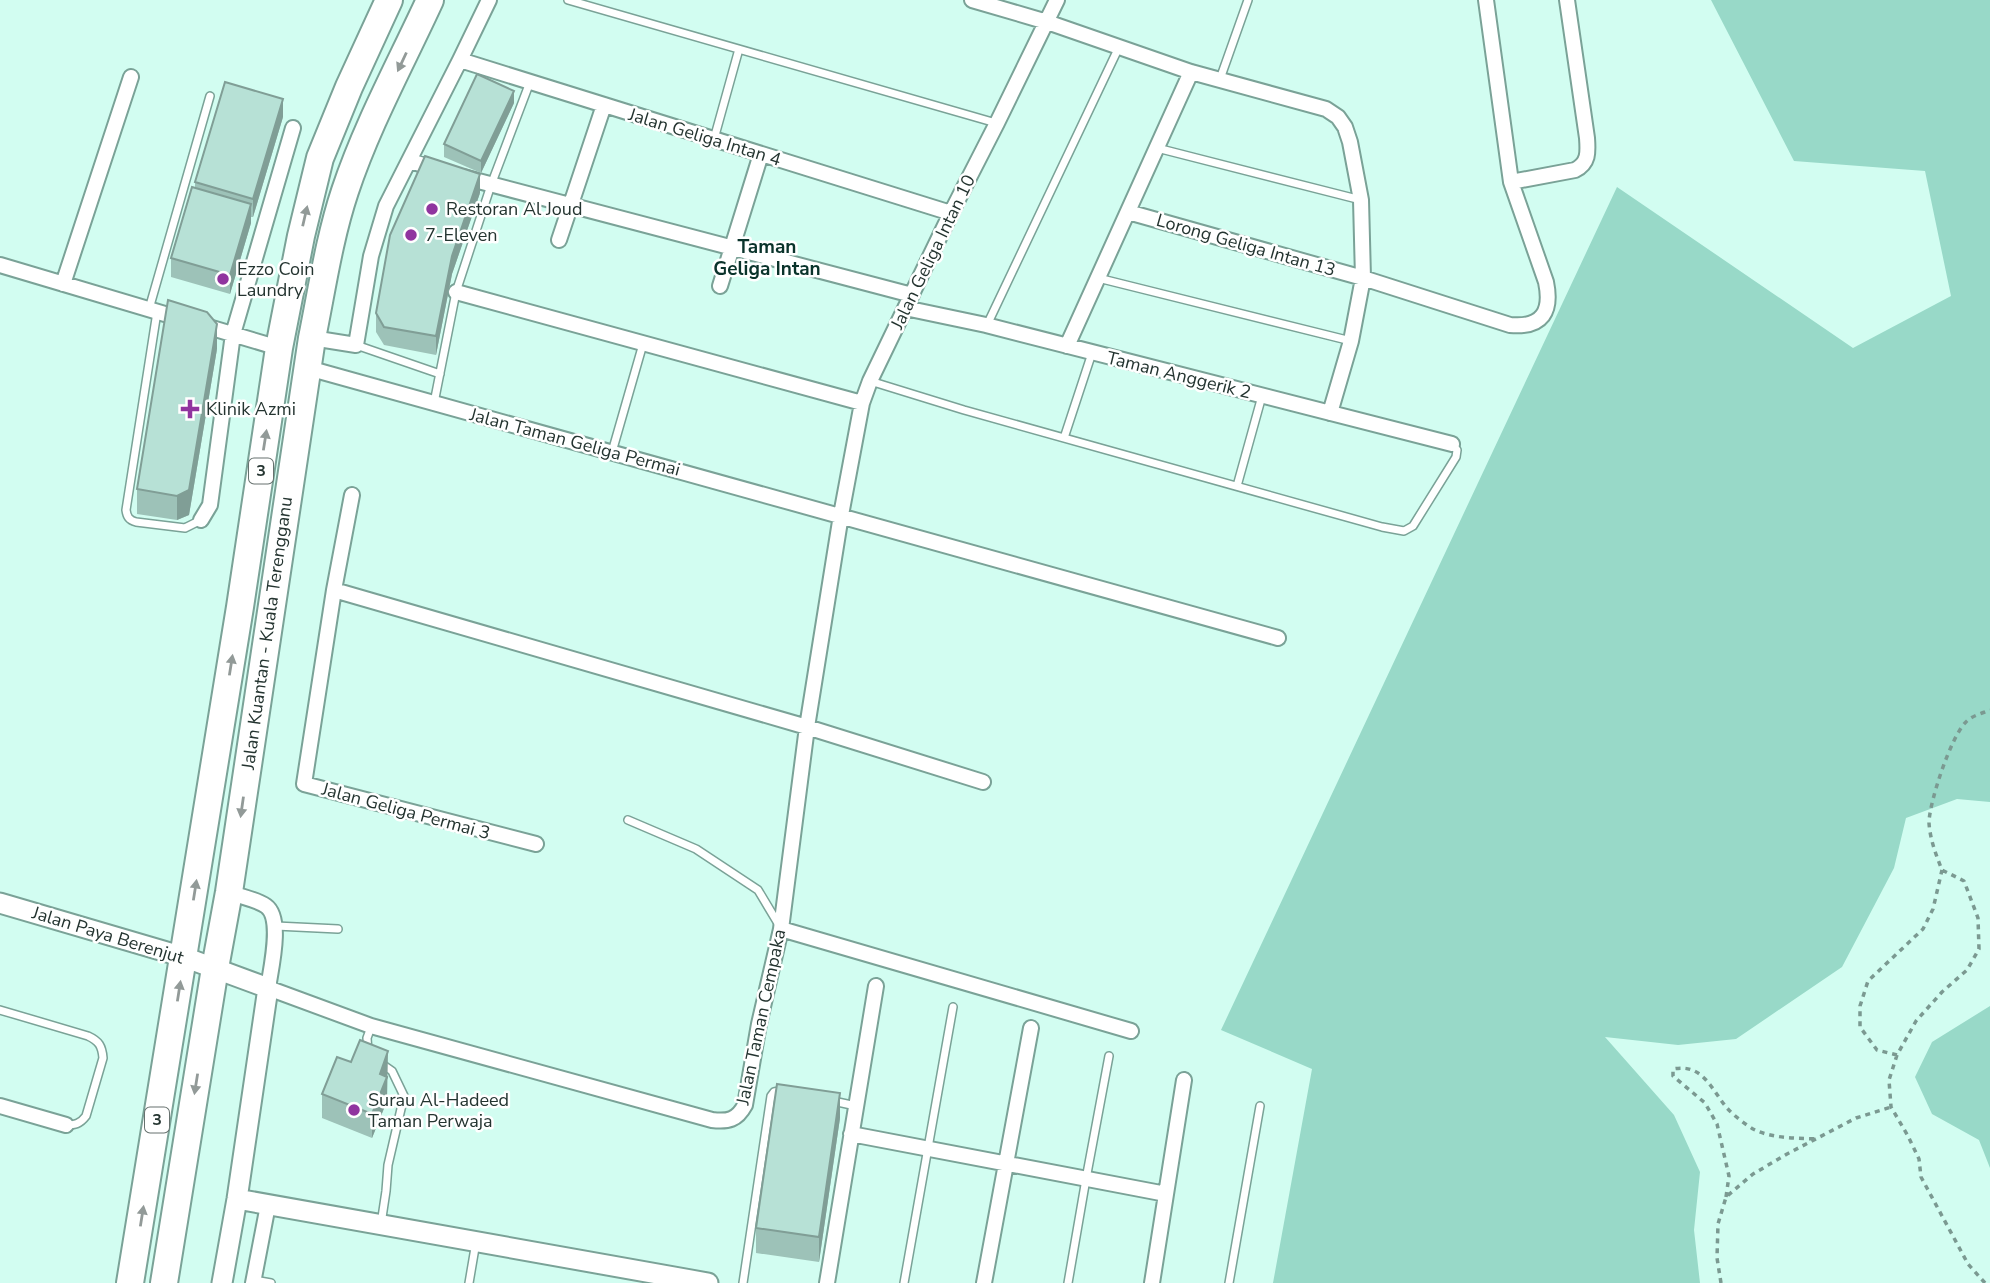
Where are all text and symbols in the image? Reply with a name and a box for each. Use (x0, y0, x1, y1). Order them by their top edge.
one-way arrow (396, 52, 408, 72)
street label: Jalan Geliga Intan 4 (625, 102, 784, 172)
street label: Jalan Geliga Intan 10 (885, 171, 981, 334)
place label: Restoran Al Joud (446, 197, 582, 221)
marker: Restoran Al Joud (424, 201, 440, 217)
one-way arrow (300, 205, 311, 227)
street label: Lorong Geliga Intan 13 (1154, 208, 1338, 282)
place label: 7-Eleven (425, 223, 498, 247)
marker: 7-Eleven (403, 227, 419, 243)
district label: Taman Geliga Intan (713, 234, 821, 282)
place label: Ezzo Coin Laundry (237, 257, 315, 302)
marker: Ezzo Coin Laundry (215, 271, 231, 287)
street label: Taman Anggerik 2 (1104, 345, 1254, 405)
place label: Klinik Azmi (206, 397, 296, 421)
marker: Klinik Azmi (180, 399, 200, 419)
street label: Jalan Taman Geliga Permai (466, 402, 683, 482)
one-way arrow (260, 429, 271, 451)
road number: 3 (249, 458, 273, 484)
street label: Jalan Kuantan - Kuala Terengganu (236, 495, 298, 772)
one-way arrow (226, 654, 237, 676)
street label: Jalan Geliga Permai 3 (318, 777, 493, 845)
one-way arrow (236, 796, 247, 818)
one-way arrow (190, 879, 201, 901)
street label: Jalan Paya Berenjut (28, 900, 187, 970)
street label: Jalan Taman Cempaka (730, 927, 791, 1108)
one-way arrow (174, 980, 185, 1002)
one-way arrow (190, 1073, 201, 1095)
place label: Surau Al-Hadeed Taman Perwaja (368, 1088, 509, 1133)
marker: Surau Al-Hadeed Taman Perwaja (346, 1102, 362, 1118)
road number: 3 (145, 1108, 169, 1132)
one-way arrow (137, 1205, 148, 1227)

